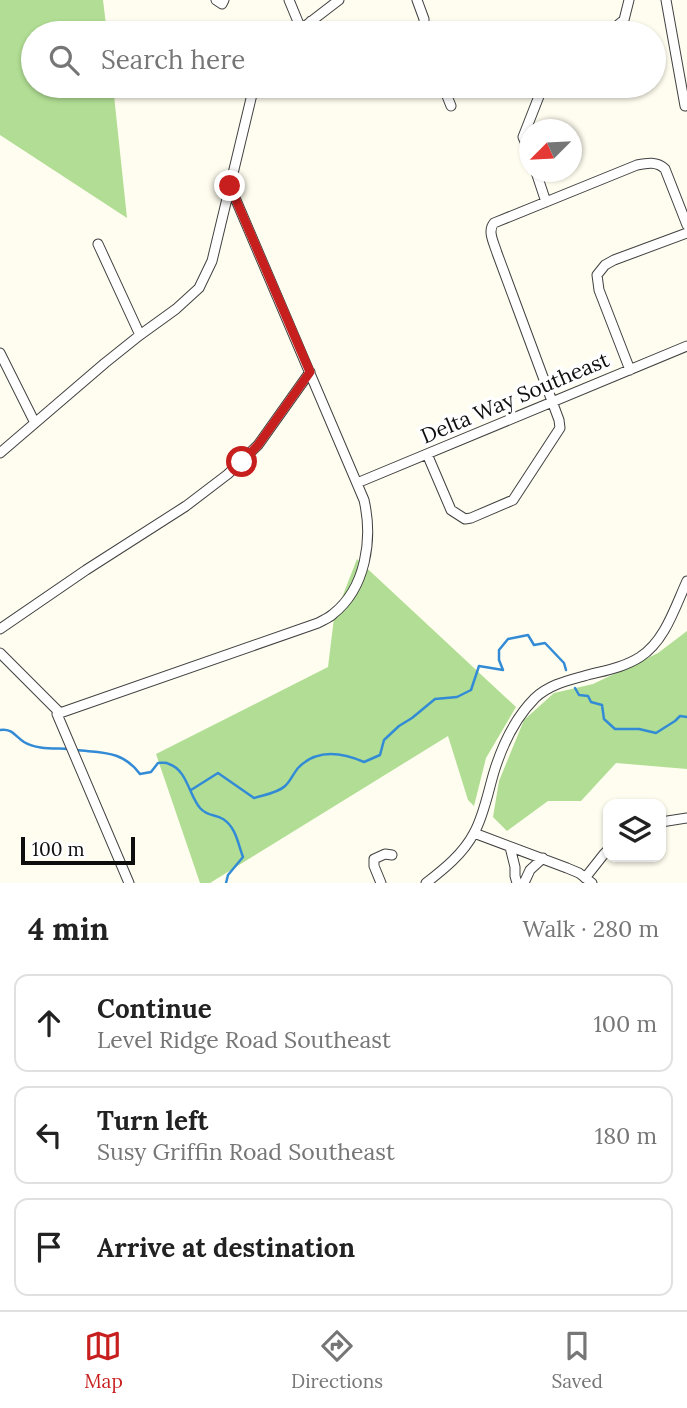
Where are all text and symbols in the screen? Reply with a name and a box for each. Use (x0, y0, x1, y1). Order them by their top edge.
search box (21, 21, 666, 98)
icon: search (45, 41, 83, 79)
text: Search here (101, 43, 245, 76)
north arrow (519, 119, 582, 182)
route end (214, 170, 245, 201)
street label: Delta Way Southeast (417, 345, 614, 449)
route start (226, 446, 257, 477)
map controls (603, 799, 666, 862)
button: layers (603, 799, 666, 862)
scale bar (21, 834, 135, 866)
text: 100 m (32, 837, 85, 861)
text: 4 min (28, 910, 109, 948)
text: Walk · 280 m (523, 914, 659, 943)
text: Continue (97, 992, 212, 1025)
icon: ahead (30, 1004, 68, 1042)
text: 100 m (593, 1009, 657, 1038)
text: Level Ridge Road Southeast (97, 1025, 391, 1054)
text: Turn left (97, 1104, 208, 1137)
icon: left (30, 1116, 68, 1154)
text: 180 m (595, 1121, 657, 1150)
text: Susy Griffin Road Southeast (97, 1137, 395, 1166)
icon: arrive (30, 1228, 68, 1266)
text: Arrive at destination (97, 1231, 355, 1264)
tab: Map (84, 1327, 123, 1393)
tab: Directions (291, 1327, 383, 1393)
tab: Saved (551, 1327, 603, 1393)

